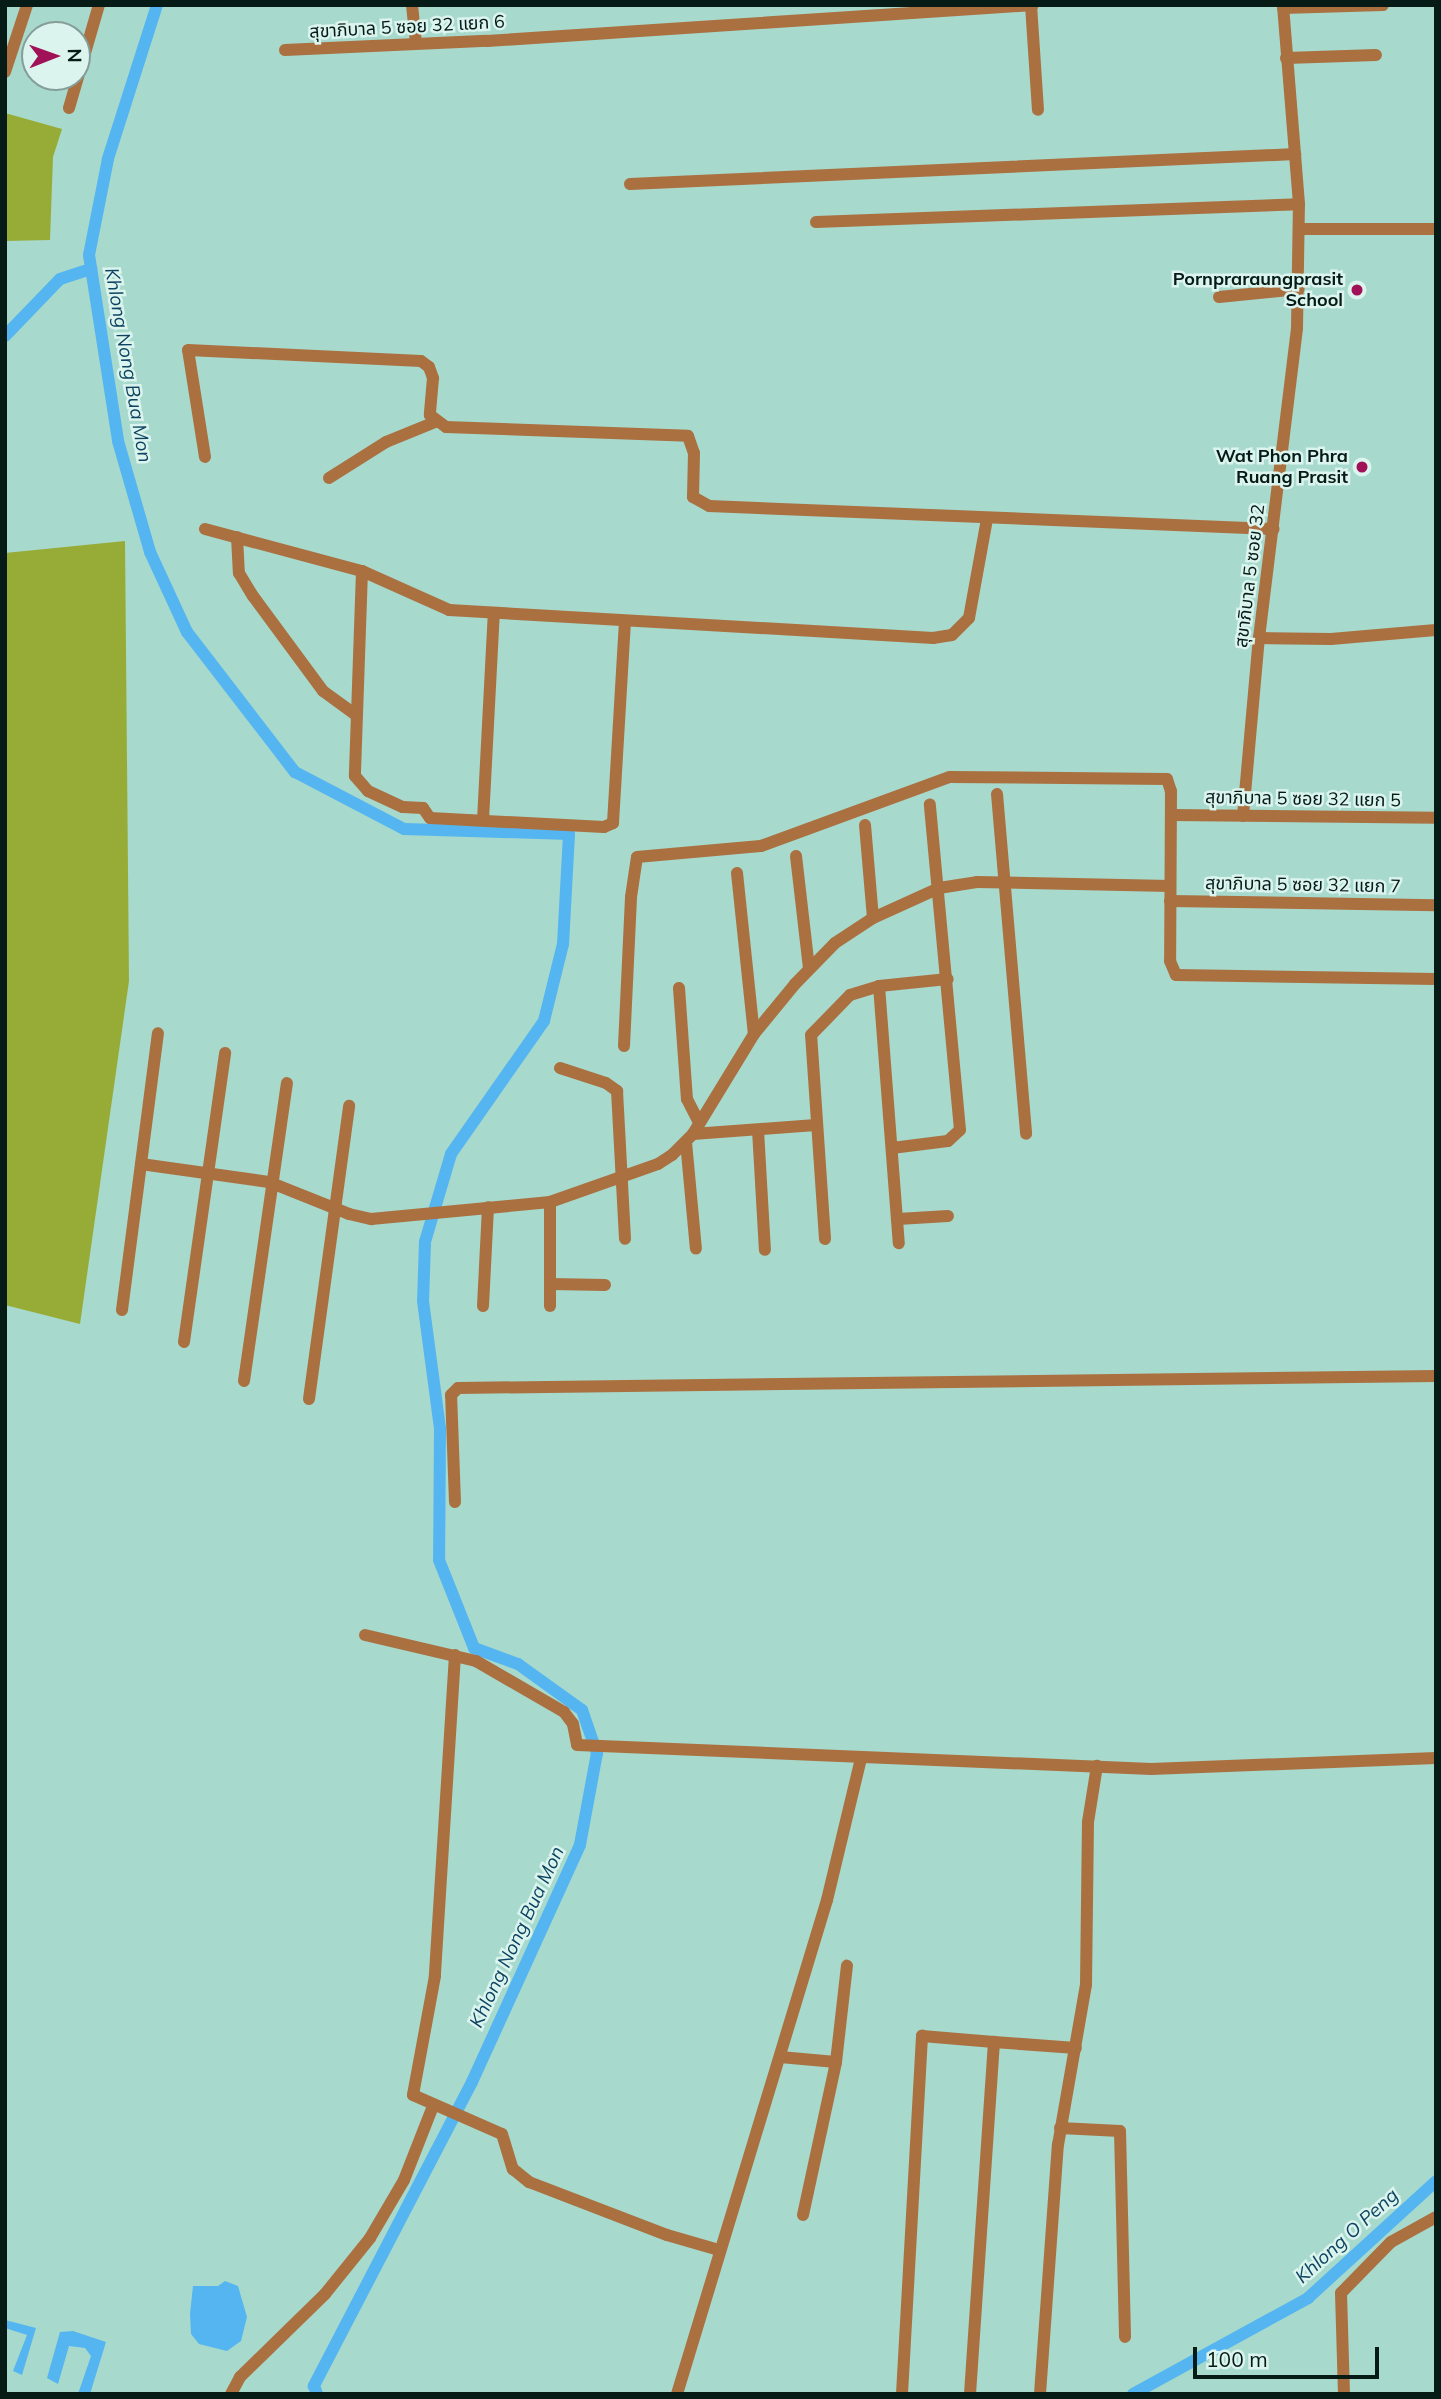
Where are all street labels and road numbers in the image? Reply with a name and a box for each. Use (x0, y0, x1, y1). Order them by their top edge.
street label: สุขาภิบาล 5 ซอย 32 แยก 6 (309, 11, 505, 43)
street label: สุขาภิบาล 5 ซอย 32 (1230, 503, 1270, 649)
street label: สุขาภิบาล 5 ซอย 32 แยก 5 (1205, 786, 1401, 812)
street label: สุขาภิบาล 5 ซอย 32 แยก 7 (1205, 872, 1401, 898)

